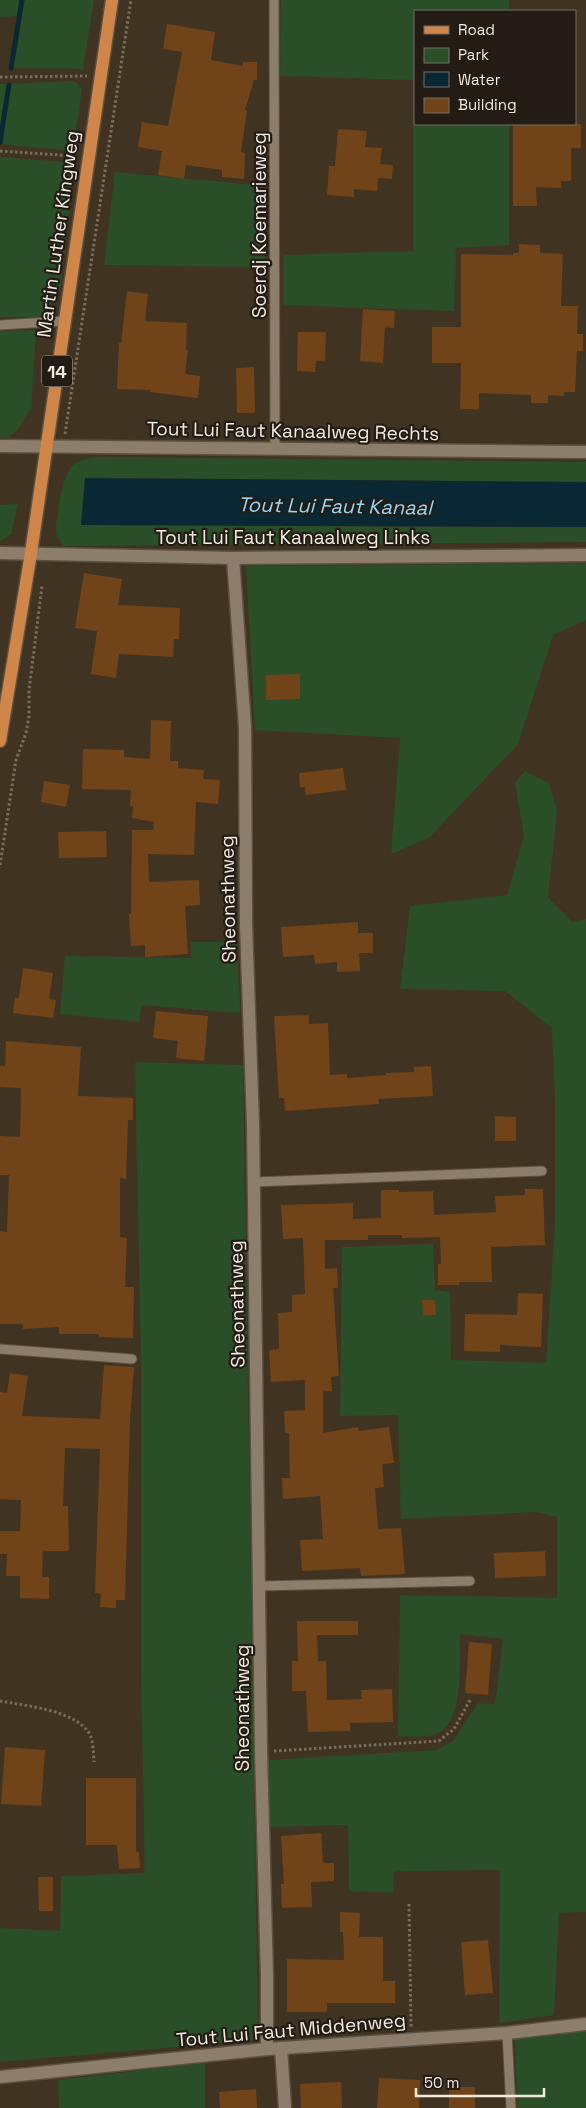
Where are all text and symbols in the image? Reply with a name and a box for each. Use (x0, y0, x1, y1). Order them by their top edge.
legend (414, 10, 576, 125)
text: Road (458, 20, 495, 39)
text: Park (458, 45, 489, 64)
text: Water (458, 70, 501, 89)
text: Building (458, 95, 517, 114)
street label: Martin Luther Kingweg (31, 129, 85, 339)
street label: Soerdj Koemarieweg (247, 132, 272, 318)
road number: 14 (42, 356, 72, 386)
street label: Tout Lui Faut Kanaalweg Rechts (147, 416, 439, 446)
water label: Tout Lui Faut Kanaal (238, 491, 434, 521)
street label: Tout Lui Faut Kanaalweg Links (156, 525, 430, 550)
street label: Sheonathweg (214, 835, 242, 963)
street label: Sheonathweg (223, 1240, 251, 1368)
street label: Sheonathweg (230, 1644, 255, 1772)
street label: Tout Lui Faut Middenweg (175, 2007, 407, 2053)
scale bar (416, 2066, 544, 2098)
text: 50 m (424, 2073, 459, 2092)

